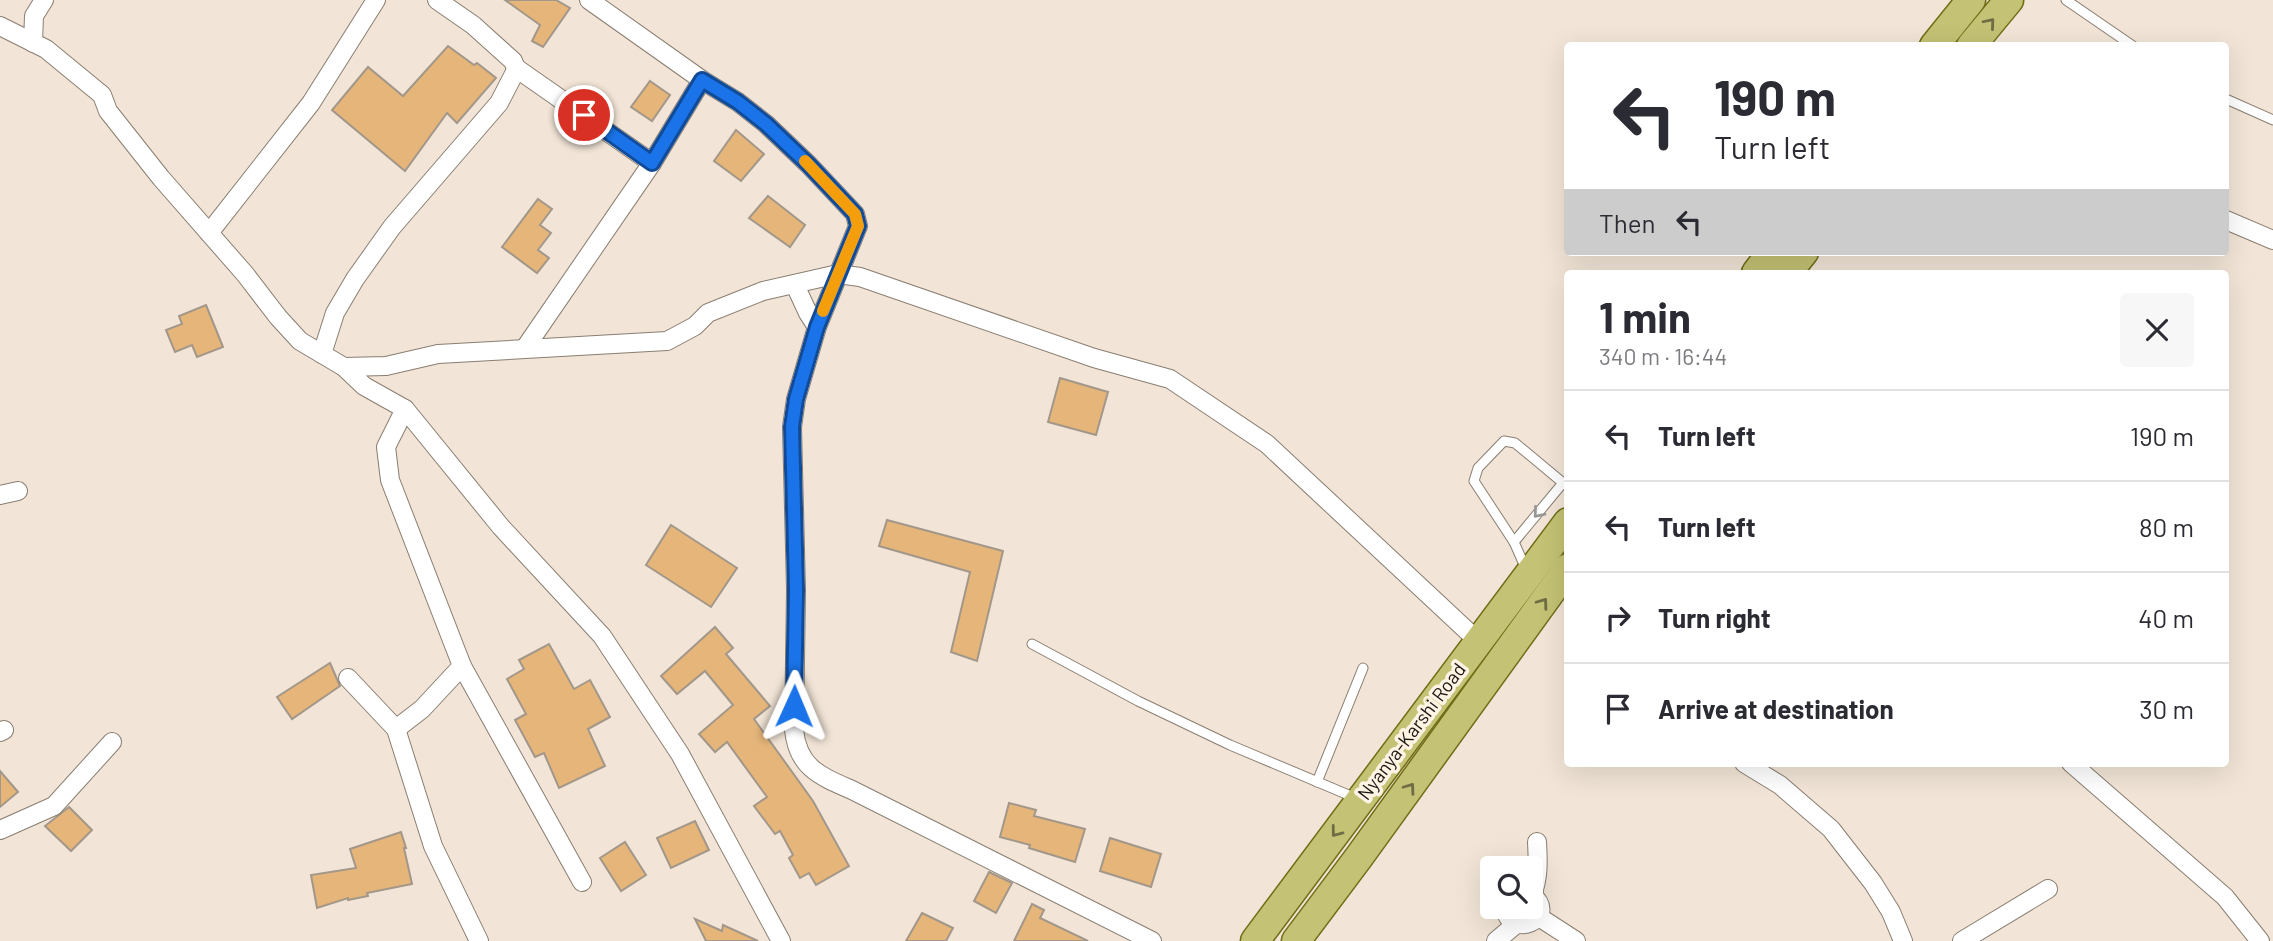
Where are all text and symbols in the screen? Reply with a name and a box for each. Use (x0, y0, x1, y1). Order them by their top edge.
one-way arrow (1982, 18, 1994, 31)
text: 190 m (1714, 67, 1836, 126)
icon: left (1599, 70, 1690, 161)
pin (554, 85, 614, 145)
icon: arrive (565, 96, 603, 134)
text: Turn left (1714, 127, 1831, 165)
icon: left (1670, 203, 1708, 241)
text: Then (1599, 207, 1656, 238)
text: 1 min (1599, 291, 1691, 341)
button: close (2120, 293, 2194, 367)
text: 340 m · 16:44 (1599, 342, 1727, 370)
icon: left (1599, 417, 1637, 455)
text: Turn left (1658, 420, 1756, 451)
text: 190 m (2130, 420, 2194, 451)
one-way arrow (1534, 504, 1546, 517)
icon: left (1599, 508, 1637, 546)
text: Turn left (1658, 511, 1756, 542)
text: 80 m (2139, 511, 2194, 542)
one-way arrow (1535, 598, 1547, 611)
icon: right (1599, 599, 1637, 637)
text: Turn right (1658, 602, 1771, 633)
text: 40 m (2138, 602, 2194, 633)
street label: Nyanya-Karshi Road (1352, 658, 1470, 804)
position arrow (757, 669, 831, 743)
icon: arrive (1599, 690, 1637, 728)
text: Arrive at destination (1658, 693, 1894, 724)
text: 30 m (2139, 693, 2194, 724)
one-way arrow (1401, 783, 1414, 796)
one-way arrow (1332, 824, 1344, 837)
map controls (1480, 856, 1543, 919)
button: search (1480, 856, 1543, 919)

